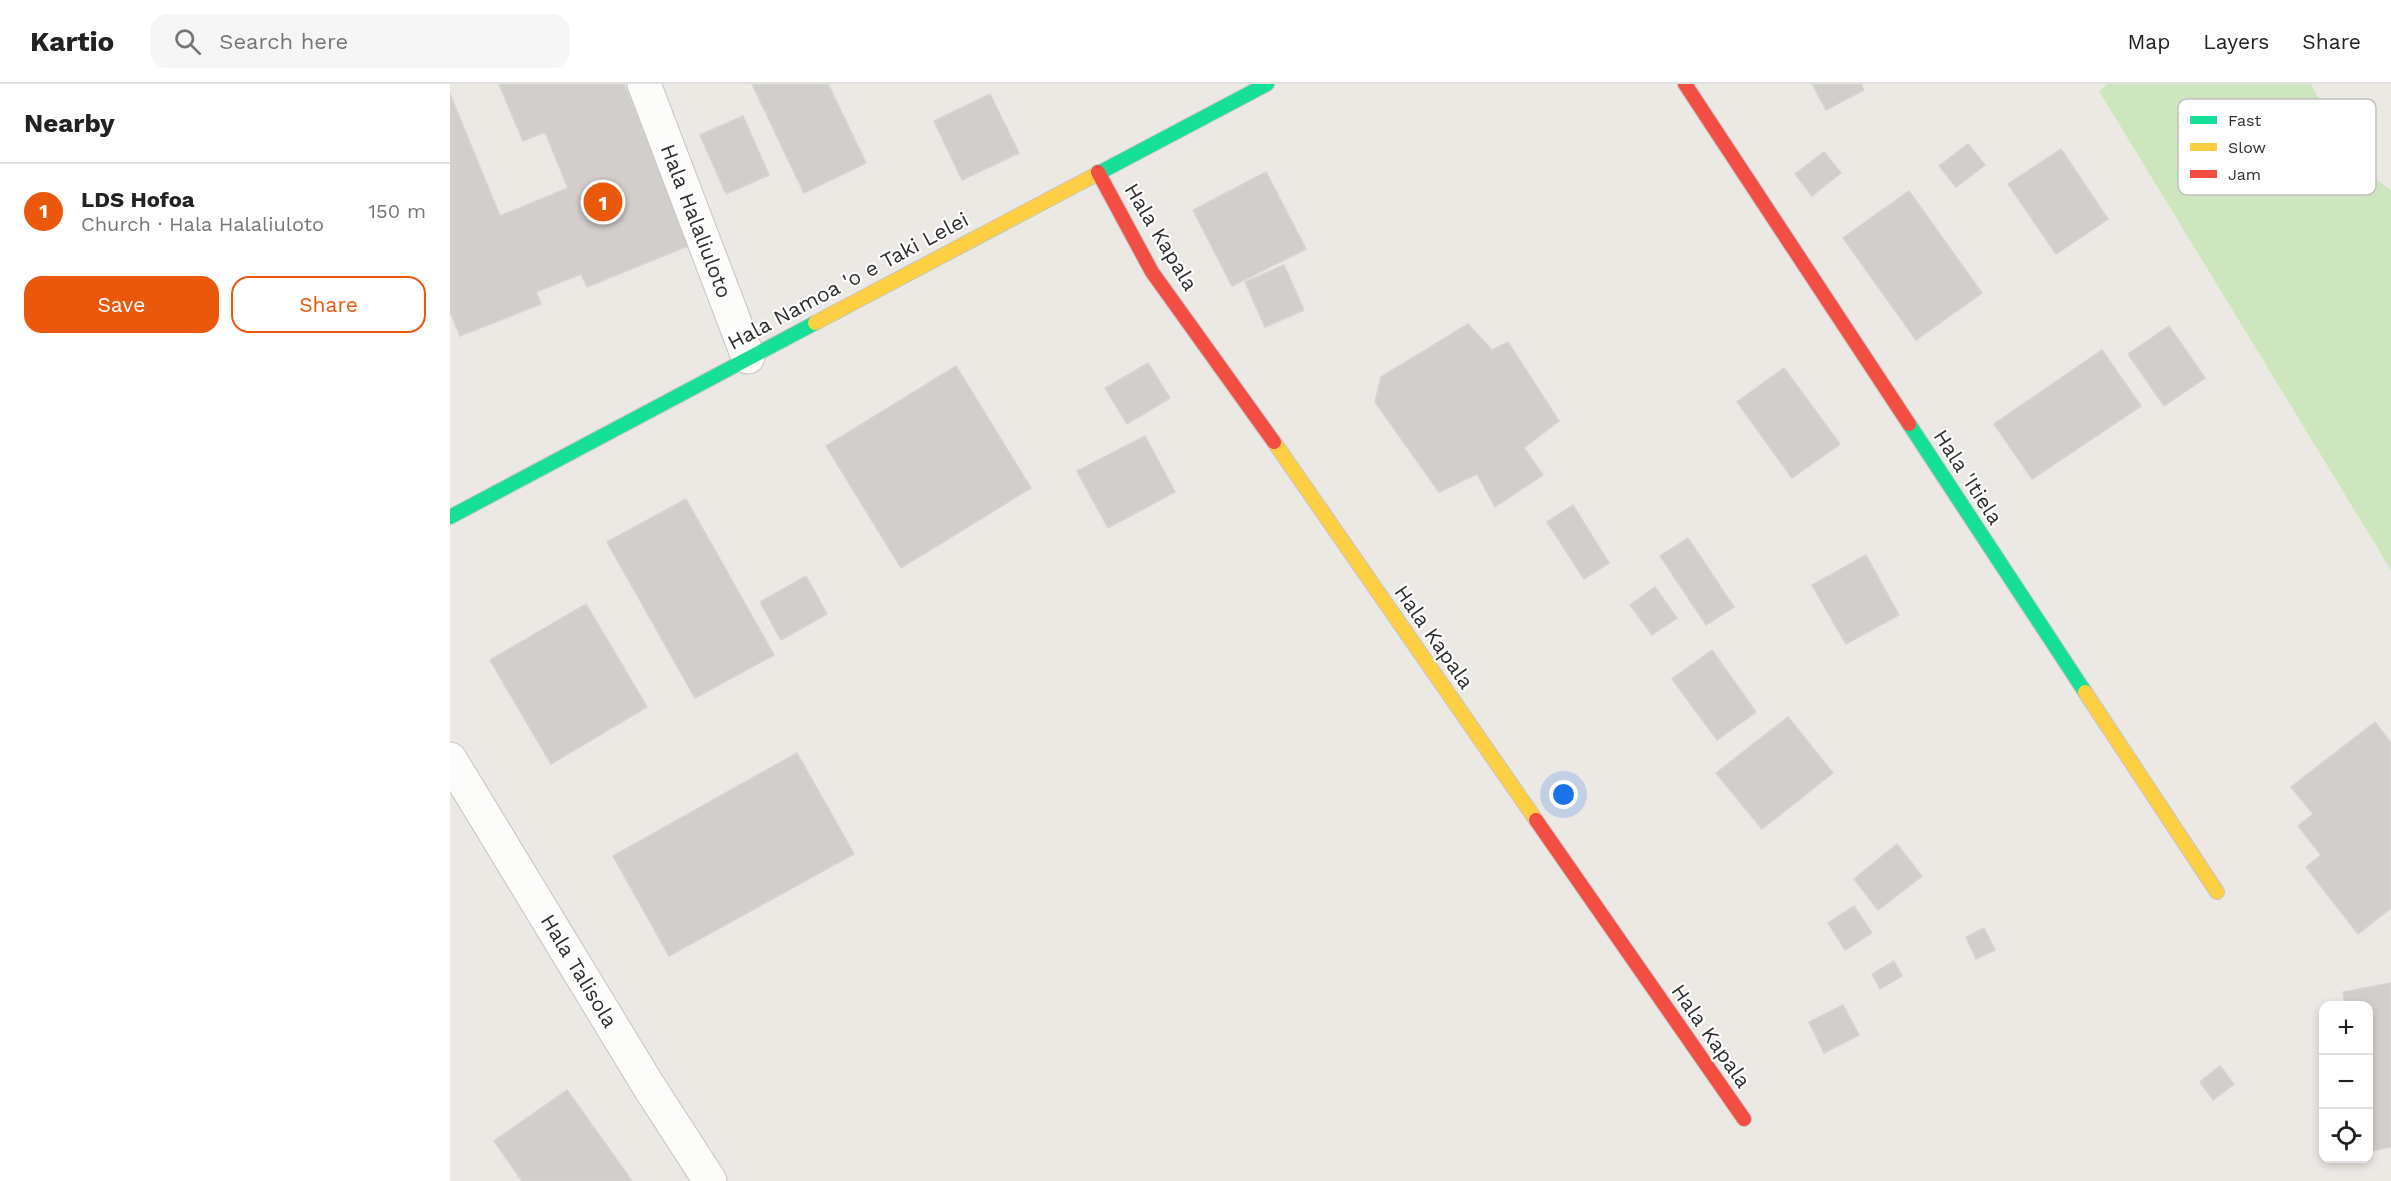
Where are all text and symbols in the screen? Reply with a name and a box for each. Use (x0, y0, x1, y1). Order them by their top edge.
search box (150, 14, 570, 68)
text: Kartio (30, 25, 114, 58)
icon: search (171, 25, 204, 58)
text: Search here (219, 29, 348, 54)
text: Map (2127, 29, 2170, 54)
text: Layers (2203, 29, 2269, 54)
text: Share (2302, 29, 2361, 54)
legend (2178, 99, 2376, 195)
text: Nearby (24, 108, 115, 138)
text: Fast (2228, 111, 2261, 130)
text: Slow (2228, 138, 2266, 157)
street label: Hala Halaliuloto (656, 140, 737, 301)
text: Jam (2228, 165, 2261, 184)
street label: Hala Kapala (1120, 178, 1203, 295)
pin: 1 (584, 180, 622, 224)
text: LDS Hofoa (81, 187, 195, 212)
text: 1 (39, 199, 48, 223)
text: 150 m (368, 199, 426, 223)
street label: Hala Namoa 'o e Taki Lelei (723, 206, 972, 355)
text: Church · Hala Halaliuloto (81, 212, 324, 236)
button: Save (24, 276, 219, 333)
button: Share (231, 276, 426, 333)
street label: Hala 'Itiela (1928, 425, 2008, 529)
street label: Hala Kapala (1389, 580, 1479, 693)
your location (1549, 780, 1578, 809)
street label: Hala Talisola (536, 909, 623, 1032)
street label: Hala Kapala (1666, 979, 1756, 1092)
map controls (2319, 1001, 2373, 1163)
button: + (2319, 1001, 2373, 1055)
button: − (2319, 1055, 2373, 1109)
button: locate (2319, 1109, 2373, 1163)

